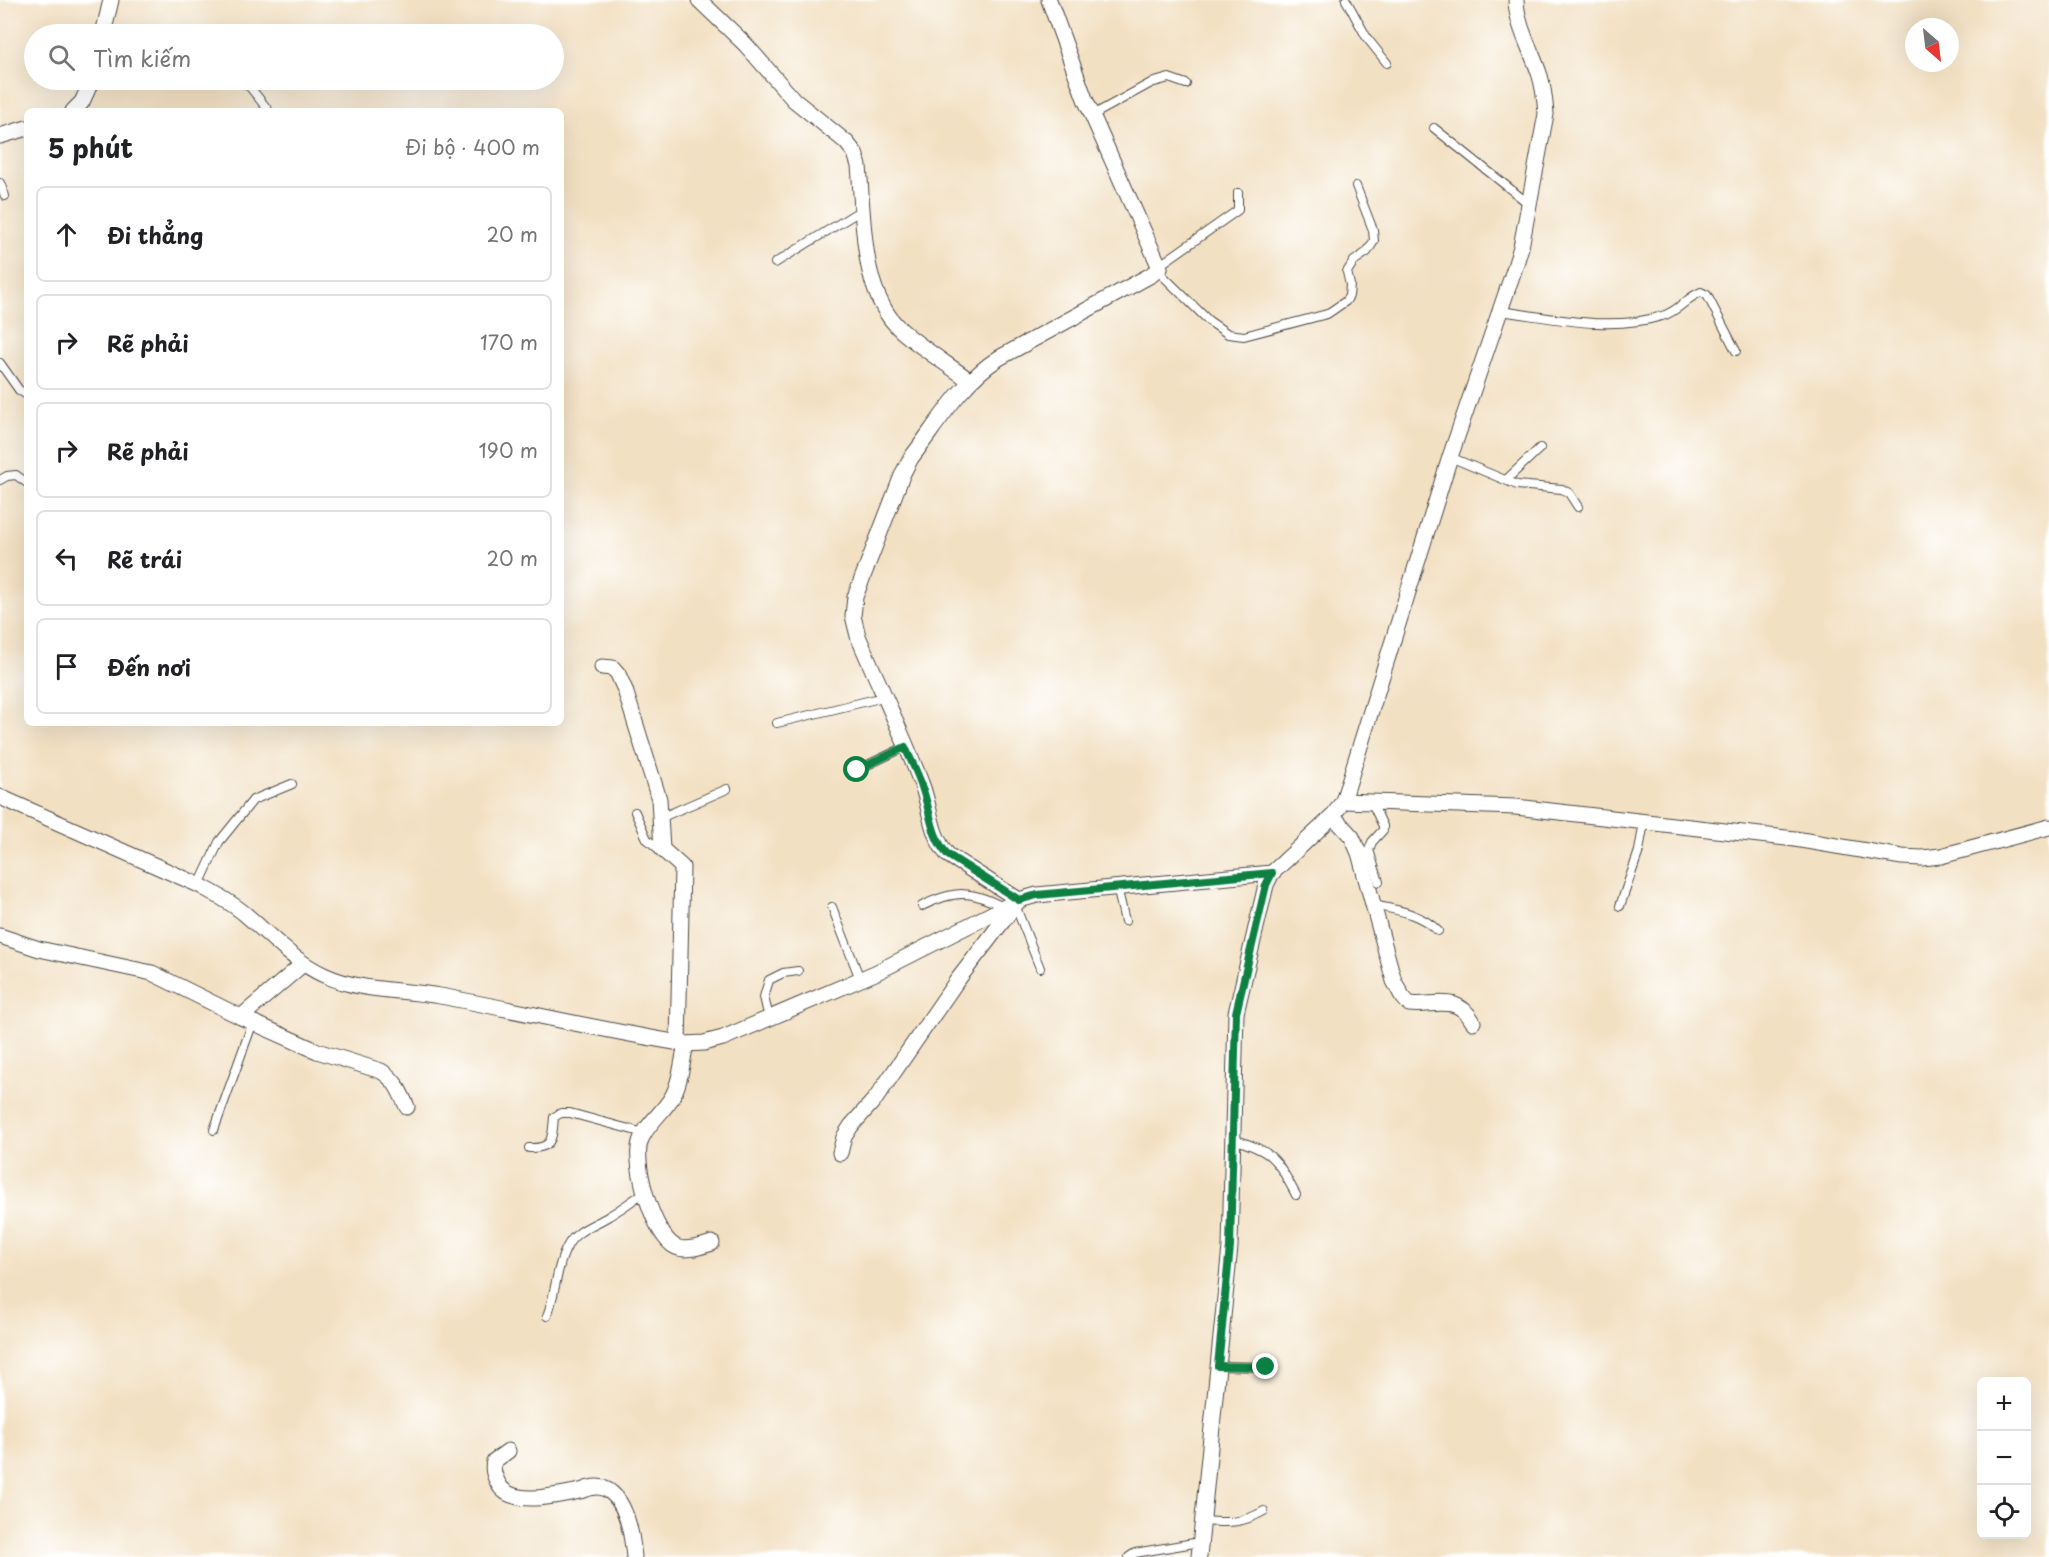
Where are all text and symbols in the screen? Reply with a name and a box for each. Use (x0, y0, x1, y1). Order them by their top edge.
north arrow (1905, 18, 1959, 72)
search box (24, 24, 564, 90)
icon: search (45, 41, 78, 74)
text: Tìm kiếm (93, 41, 191, 74)
text: 5 phút (48, 128, 133, 167)
text: Đi bộ · 400 m (405, 132, 540, 162)
icon: ahead (50, 218, 83, 251)
text: Đi thẳng (107, 218, 203, 251)
text: 20 m (486, 219, 538, 249)
icon: right (50, 326, 83, 359)
text: Rẽ phải (107, 326, 189, 359)
text: 170 m (480, 327, 538, 357)
icon: right (50, 434, 83, 467)
text: Rẽ phải (107, 434, 189, 467)
text: 190 m (479, 435, 538, 465)
icon: left (50, 542, 83, 575)
text: Rẽ trái (107, 542, 182, 575)
text: 20 m (486, 543, 538, 573)
icon: arrive (50, 650, 83, 683)
text: Đến nơi (107, 650, 191, 683)
route start (843, 756, 869, 782)
route end (1252, 1353, 1278, 1379)
map controls (1977, 1377, 2031, 1539)
button: + (1977, 1377, 2031, 1431)
button: − (1977, 1431, 2031, 1485)
button: locate (1977, 1485, 2031, 1539)

